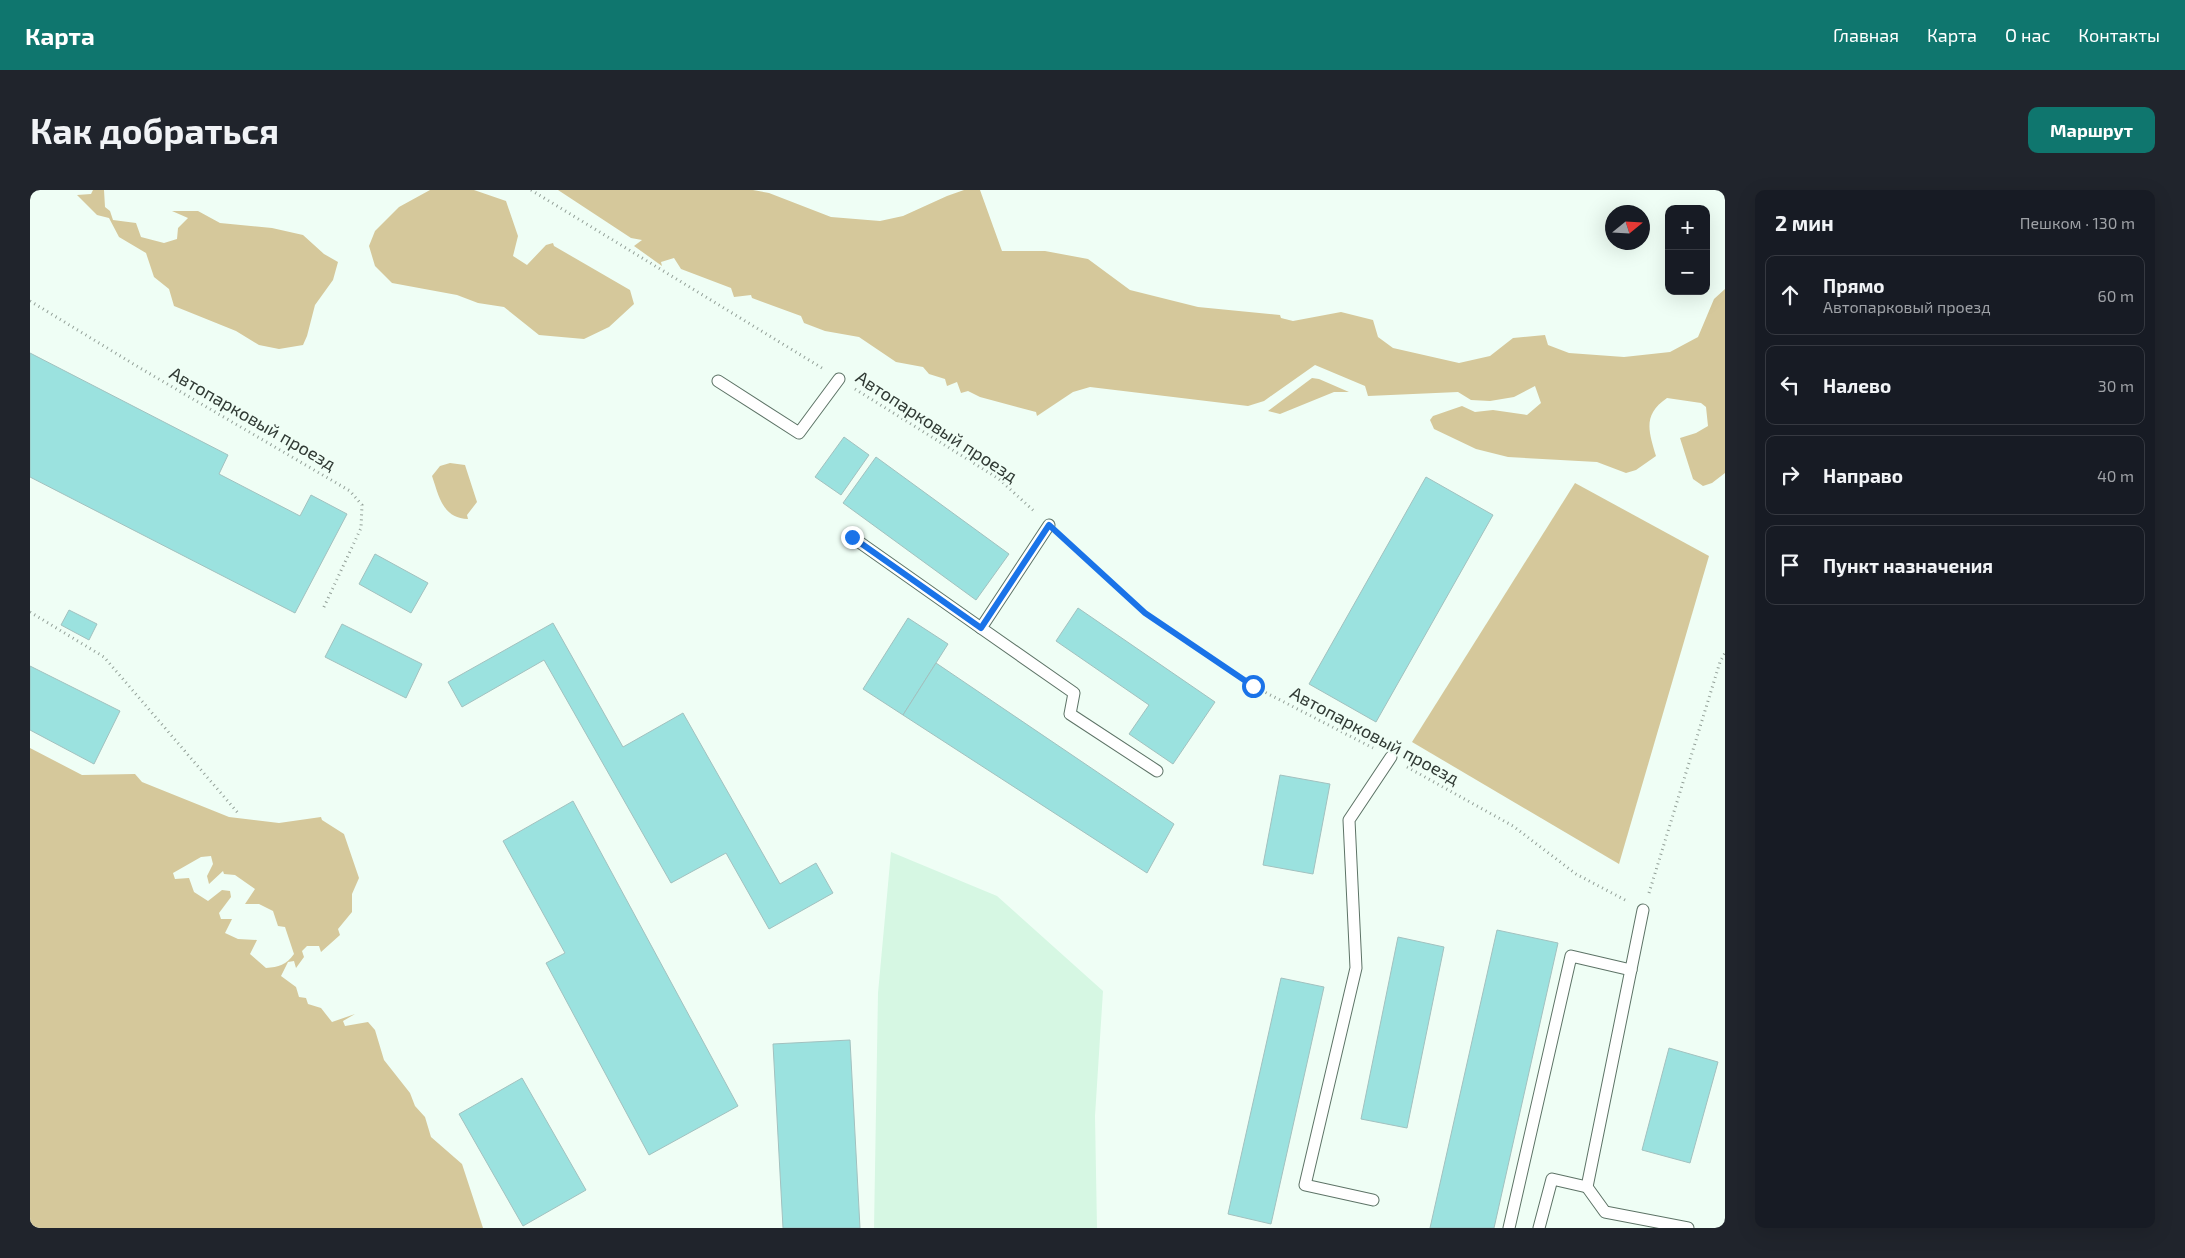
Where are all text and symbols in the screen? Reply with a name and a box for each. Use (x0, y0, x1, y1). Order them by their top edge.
text: Карта (25, 21, 95, 50)
text: Главная (1833, 24, 1899, 46)
text: Карта (1927, 24, 1977, 46)
text: О нас (2005, 24, 2050, 46)
text: Контакты (2078, 24, 2160, 46)
button: Маршрут (2028, 107, 2155, 153)
text: Как добраться (30, 109, 279, 151)
north arrow (1605, 205, 1650, 250)
map controls (1665, 205, 1710, 295)
button: + (1665, 205, 1710, 250)
text: 2 мин (1775, 210, 1834, 235)
text: Пешком · 130 m (2020, 213, 2135, 232)
button: − (1665, 250, 1710, 295)
text: Прямо (1823, 274, 1885, 297)
icon: ahead (1776, 281, 1804, 309)
text: 60 m (2098, 286, 2134, 305)
text: Автопарковый проезд (1823, 297, 1991, 316)
street label: Автопарковый проезд (166, 361, 340, 475)
street label: Автопарковый проезд (852, 365, 1022, 487)
icon: left (1776, 371, 1804, 399)
text: Налево (1823, 374, 1891, 397)
text: 30 m (2098, 376, 2134, 395)
icon: right (1776, 461, 1804, 489)
text: Направо (1823, 464, 1903, 487)
text: 40 m (2097, 466, 2134, 485)
route end (841, 526, 864, 549)
icon: arrive (1776, 551, 1804, 579)
text: Пункт назначения (1823, 554, 1993, 577)
route start (1242, 675, 1265, 698)
street label: Автопарковый проезд (1287, 681, 1463, 789)

